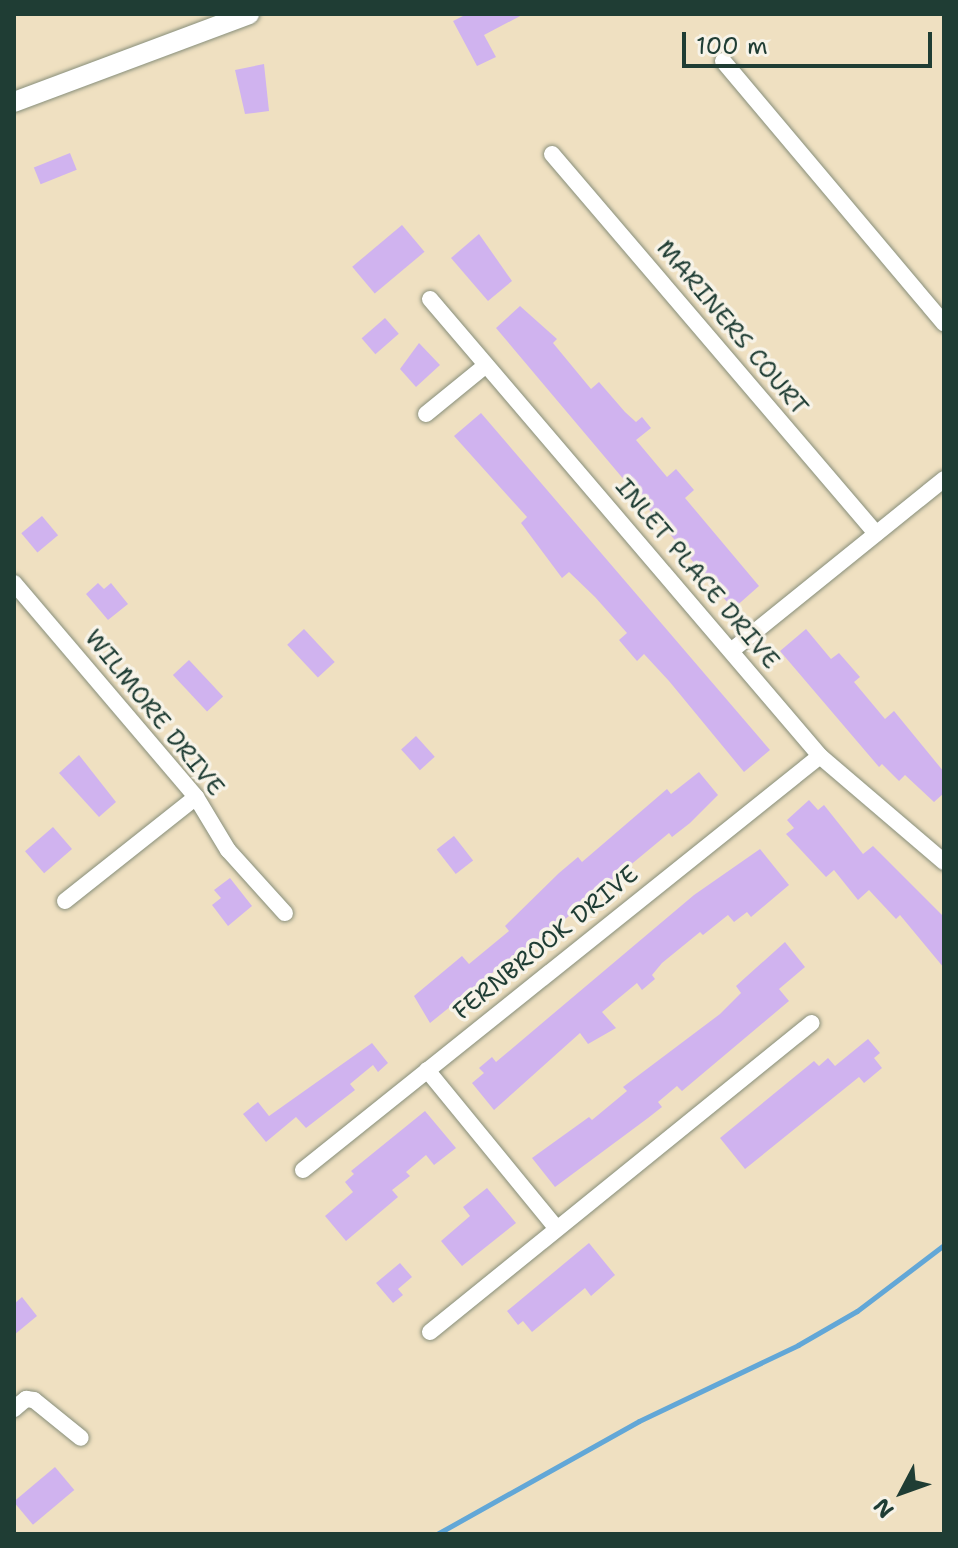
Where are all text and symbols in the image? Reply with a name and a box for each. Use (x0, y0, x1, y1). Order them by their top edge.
scale bar (686, 16, 936, 66)
text: 100 m (696, 30, 768, 62)
street label: MARINERS COURT (650, 234, 814, 422)
street label: INLET PLACE DRIVE (609, 473, 785, 675)
street label: WILMORE DRIVE (78, 624, 230, 802)
street label: FERNBROOK DRIVE (448, 860, 644, 1026)
north arrow (862, 1452, 942, 1532)
text: N (867, 1492, 900, 1524)

